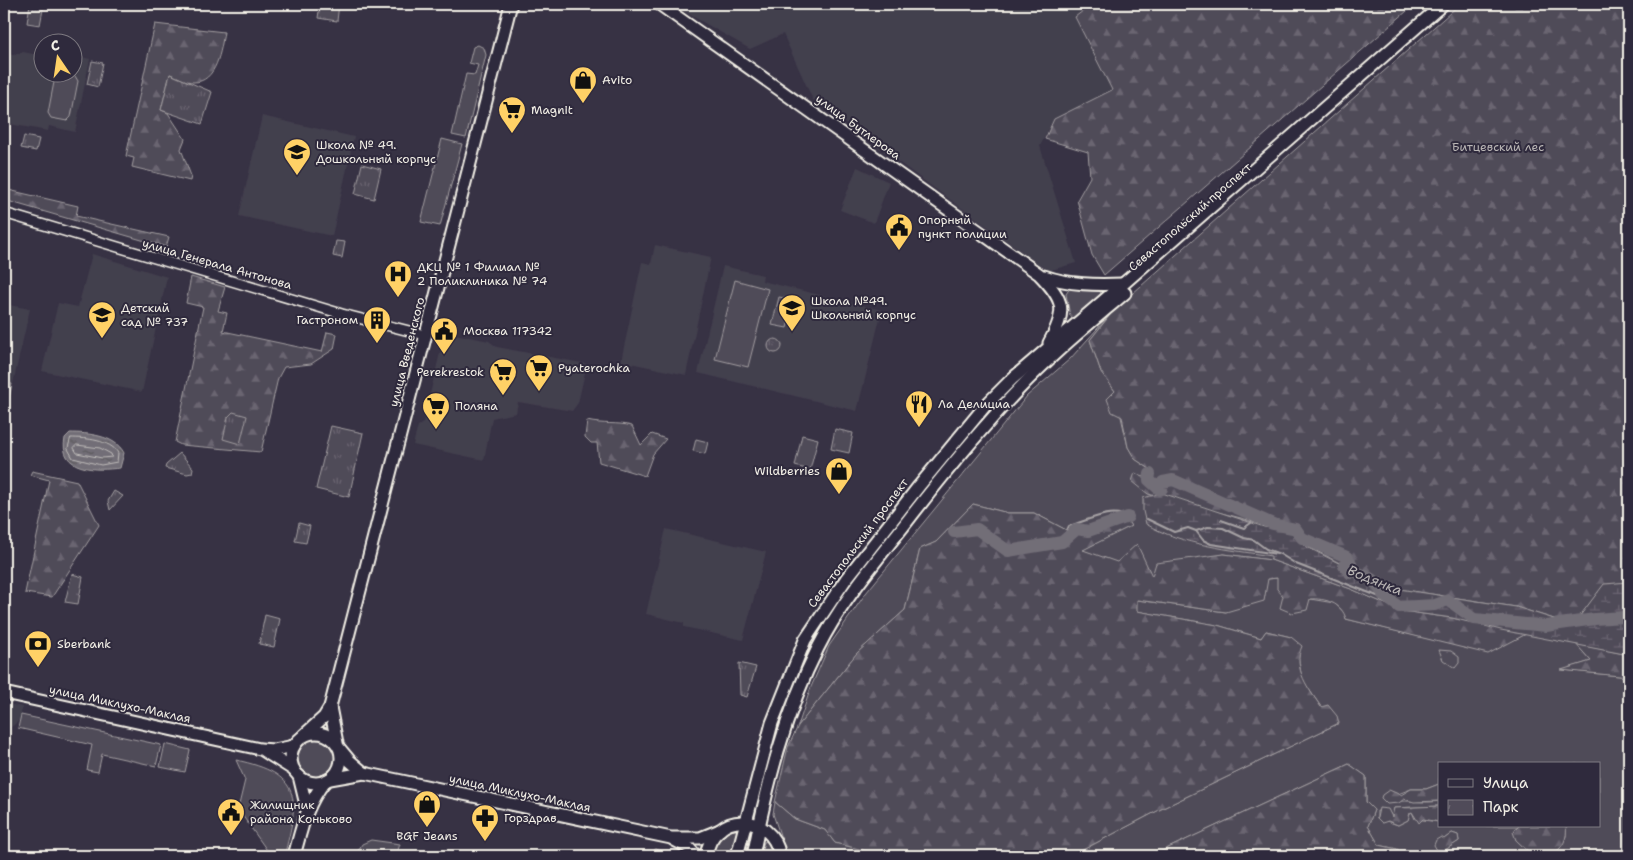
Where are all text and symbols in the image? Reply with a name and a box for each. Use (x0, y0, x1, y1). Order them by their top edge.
north arrow (32, 32, 82, 82)
text: С (49, 36, 61, 55)
shop icon: Avito (568, 65, 598, 104)
place label: Avito (602, 72, 632, 88)
street label: улица Бутлерова (812, 91, 904, 164)
supermarket icon: Magnit (497, 95, 527, 134)
place label: Magnit (531, 102, 573, 118)
school or university icon: Школа № 49. Дошкольный корпус (282, 137, 312, 176)
place label: Школа № 49. Дошкольный корпус (316, 137, 436, 167)
park label: Битцевский лес (1452, 139, 1544, 155)
street label: Севастопольский проспект (1125, 159, 1255, 275)
public building icon: Опорный пункт полиции (884, 212, 914, 251)
place label: Опорный пункт полиции (918, 212, 1007, 242)
street label: улица Генерала Антонова (140, 235, 294, 293)
hospital icon: ДКЦ № 1 Филиал № 2 Поликлиника № 74 (383, 259, 413, 298)
place label: ДКЦ № 1 Филиал № 2 Поликлиника № 74 (417, 259, 547, 289)
school or university icon: Школа №49. Школьный корпус (777, 293, 807, 332)
place label: Школа №49. Школьный корпус (811, 293, 916, 323)
street label: улица Введенского (386, 295, 428, 409)
school or university icon: Детский сад № 737 (87, 300, 117, 339)
place label: Детский сад № 737 (121, 300, 188, 330)
building icon: Гастроном (362, 305, 392, 344)
place label: Гастроном (296, 312, 358, 328)
public building icon: Москва 117342 (429, 316, 459, 355)
place label: Москва 117342 (463, 323, 552, 339)
supermarket icon: Pyaterochka (524, 353, 554, 392)
supermarket icon: Perekrestok (488, 357, 518, 396)
place label: Pyaterochka (558, 360, 630, 376)
place label: Perekrestok (416, 364, 484, 380)
restaurant icon: Ла Делициа (904, 389, 934, 428)
supermarket icon: Поляна (421, 391, 451, 430)
place label: Ла Делициа (938, 396, 1011, 412)
place label: Поляна (455, 398, 498, 414)
shop icon: Wildberries (824, 456, 854, 495)
place label: Wildberries (754, 463, 820, 479)
street label: Севастопольский проспект (804, 474, 912, 611)
water label: Водянка (1345, 561, 1405, 599)
bank icon: Sberbank (23, 629, 53, 668)
place label: Sberbank (57, 636, 111, 652)
street label: улица Миклухо-Маклая (48, 681, 192, 727)
legend (1438, 762, 1600, 828)
street label: улица Миклухо-Маклая (448, 770, 592, 816)
text: Улица (1483, 773, 1529, 793)
shop icon: BGF Jeans (412, 789, 442, 828)
public building icon: Жилищник района Коньково (216, 797, 246, 836)
place label: Жилищник района Коньково (250, 797, 352, 827)
text: Парк (1483, 797, 1519, 817)
pharmacy icon: Горздрав (470, 803, 500, 842)
place label: Горздрав (504, 810, 557, 826)
place label: BGF Jeans (396, 828, 458, 844)

